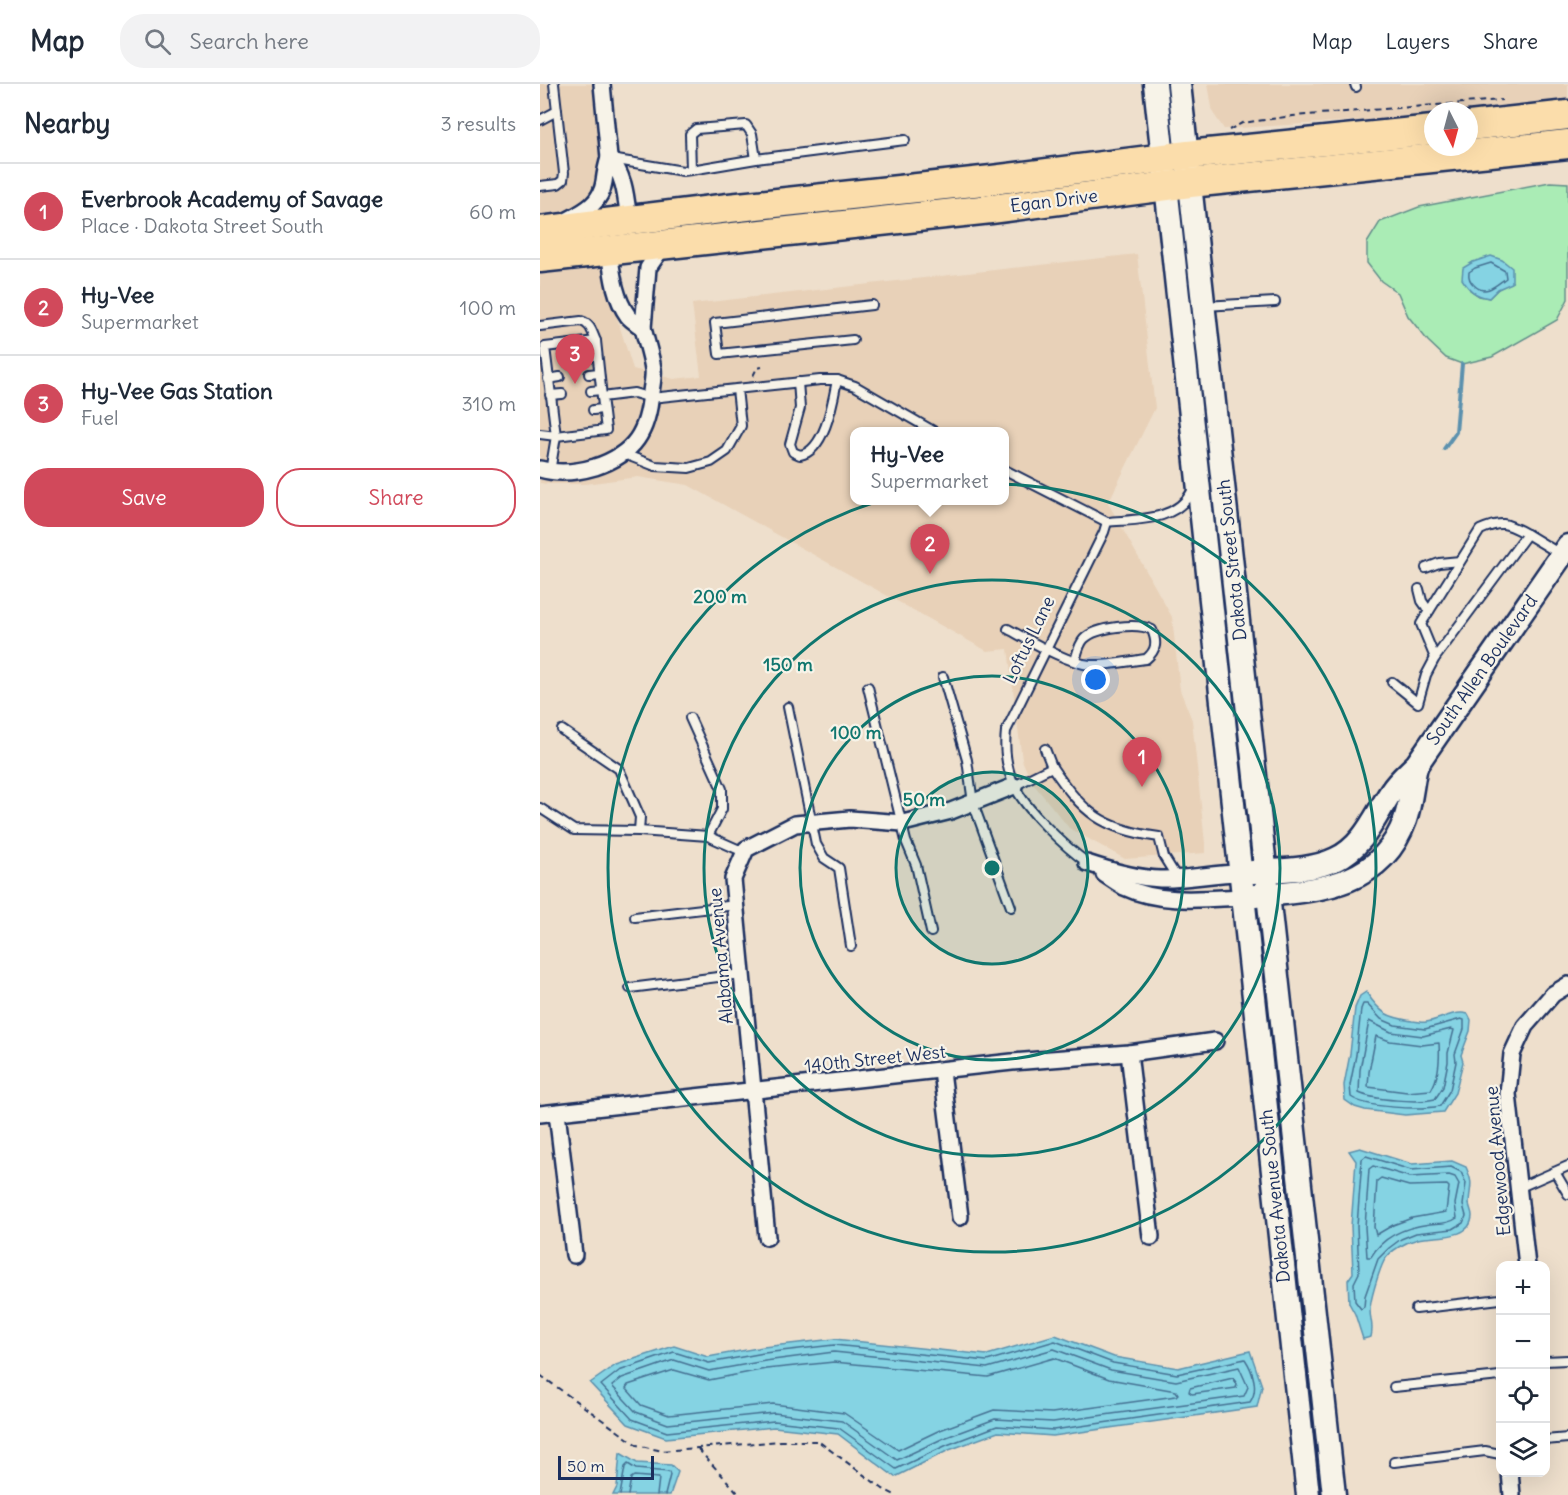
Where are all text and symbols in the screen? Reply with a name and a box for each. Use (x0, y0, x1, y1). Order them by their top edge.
search box (120, 14, 540, 68)
text: Map (30, 23, 84, 59)
icon: search (141, 25, 174, 58)
text: Search here (189, 27, 309, 55)
text: Map (1312, 28, 1352, 55)
text: Layers (1385, 28, 1450, 55)
text: Share (1483, 28, 1538, 55)
north arrow (1424, 102, 1478, 156)
text: Nearby (24, 107, 110, 140)
text: 3 results (440, 111, 516, 136)
street label: Egan Drive (1009, 184, 1099, 217)
text: Everbrook Academy of Savage (81, 185, 383, 213)
text: 1 (40, 199, 47, 224)
text: 60 m (469, 199, 516, 224)
text: Place · Dakota Street South (81, 213, 324, 238)
text: Hy-Vee (81, 281, 154, 309)
text: 2 (38, 295, 49, 320)
text: 100 m (459, 295, 516, 320)
text: Supermarket (81, 309, 199, 334)
pin: 3 (555, 334, 594, 384)
text: Hy-Vee Gas Station (81, 377, 273, 405)
text: 3 (38, 391, 49, 416)
text: 310 m (461, 391, 516, 416)
text: Fuel (81, 405, 118, 430)
popup (850, 427, 1009, 505)
text: Hy-Vee (871, 440, 944, 468)
button: Save (24, 468, 264, 527)
button: Share (276, 468, 516, 527)
text: Supermarket (871, 468, 988, 493)
street label: Dakota Street South (1212, 478, 1251, 642)
pin: 2 (910, 524, 950, 574)
text: 200 m (693, 585, 747, 608)
street label: South Allen Boulevard (1421, 590, 1542, 749)
street label: Loftus Lane (997, 592, 1060, 687)
text: 150 m (763, 653, 813, 676)
your location (1081, 665, 1110, 694)
text: 100 m (831, 721, 882, 744)
pin: 1 (1122, 738, 1162, 787)
text: 50 m (903, 788, 945, 811)
centre of rings (982, 858, 1002, 878)
street label: Alabama Avenue (703, 887, 738, 1025)
street label: 140th Street West (803, 1040, 947, 1077)
street label: Edgewood Avenue (1479, 1085, 1516, 1237)
street label: Dakota Avenue South (1254, 1108, 1295, 1284)
map controls (1496, 1261, 1550, 1477)
button: + (1496, 1261, 1550, 1315)
button: − (1496, 1315, 1550, 1369)
button: locate (1496, 1369, 1550, 1423)
button: layers (1496, 1423, 1550, 1477)
scale bar (558, 1453, 654, 1480)
text: 50 m (567, 1456, 605, 1476)

